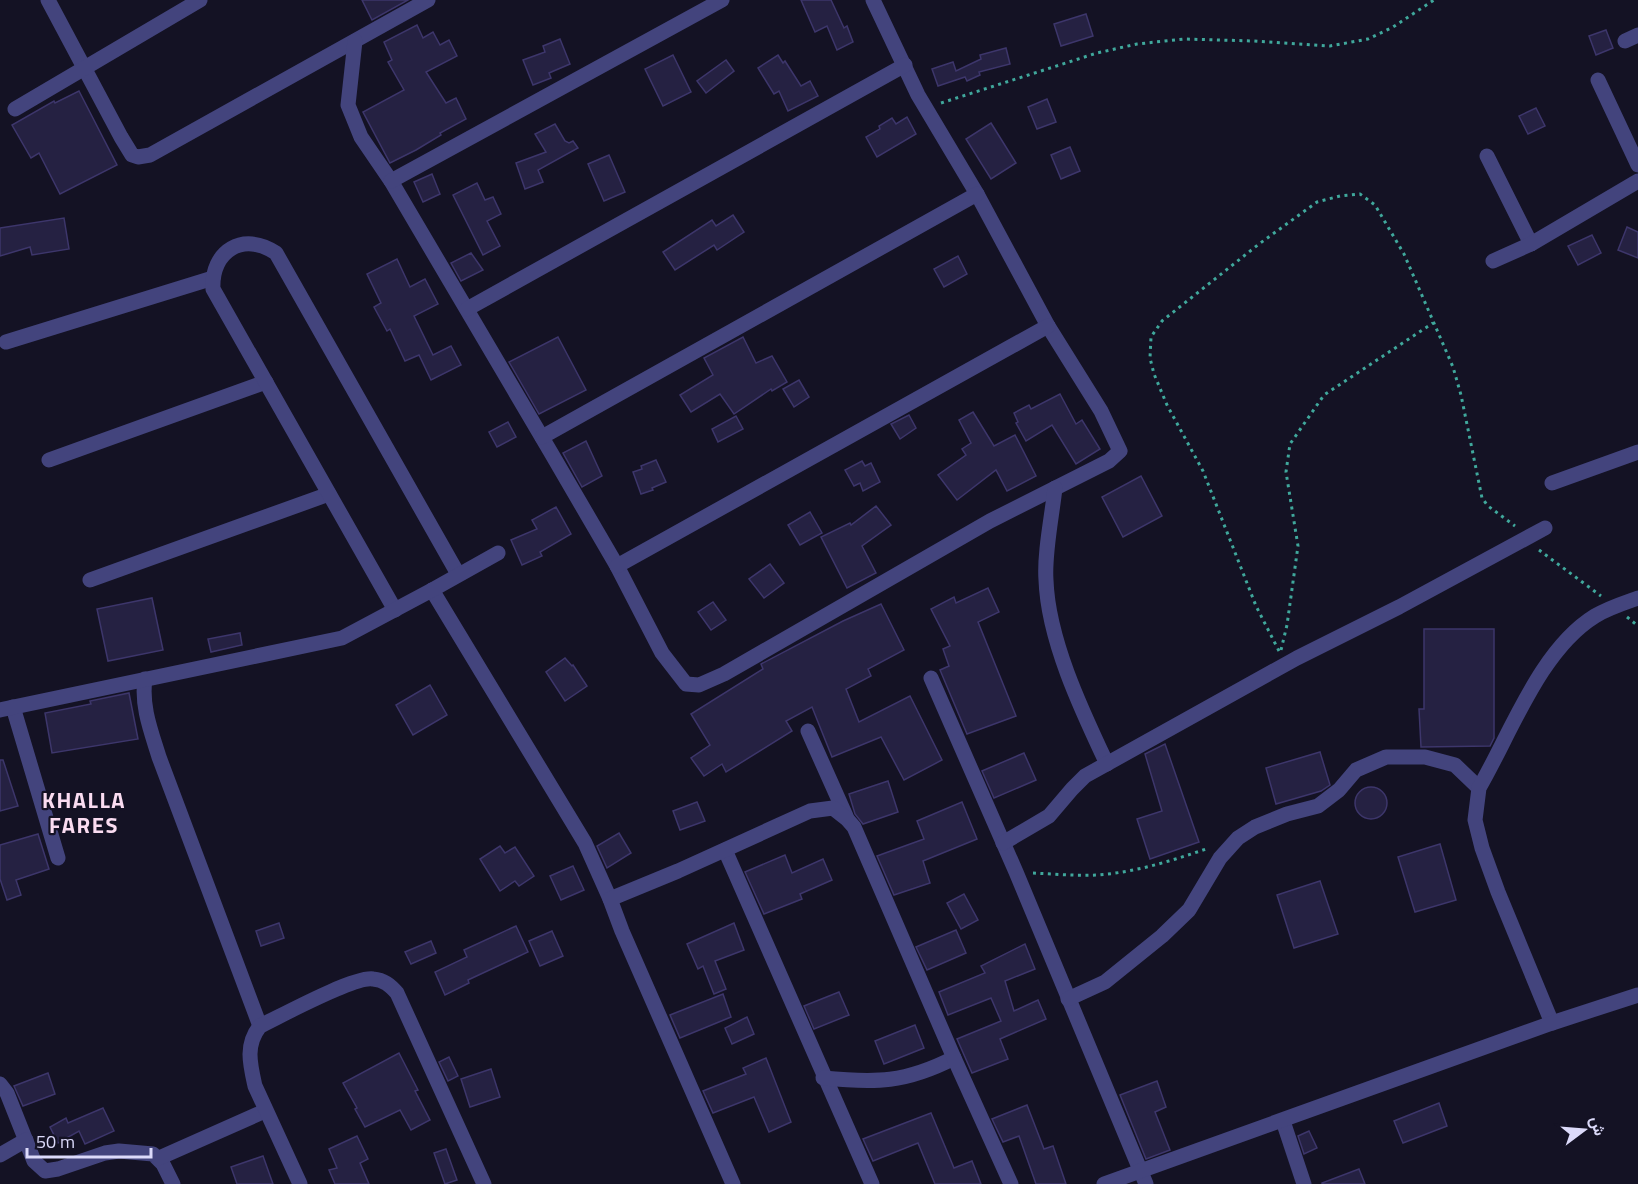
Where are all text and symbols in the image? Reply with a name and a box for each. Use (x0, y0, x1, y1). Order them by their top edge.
district label: KHALLA FARES (42, 783, 126, 842)
north arrow (1554, 1100, 1614, 1160)
text: ش (1584, 1113, 1613, 1138)
scale bar (27, 1121, 152, 1159)
text: 50 m (36, 1128, 75, 1155)

